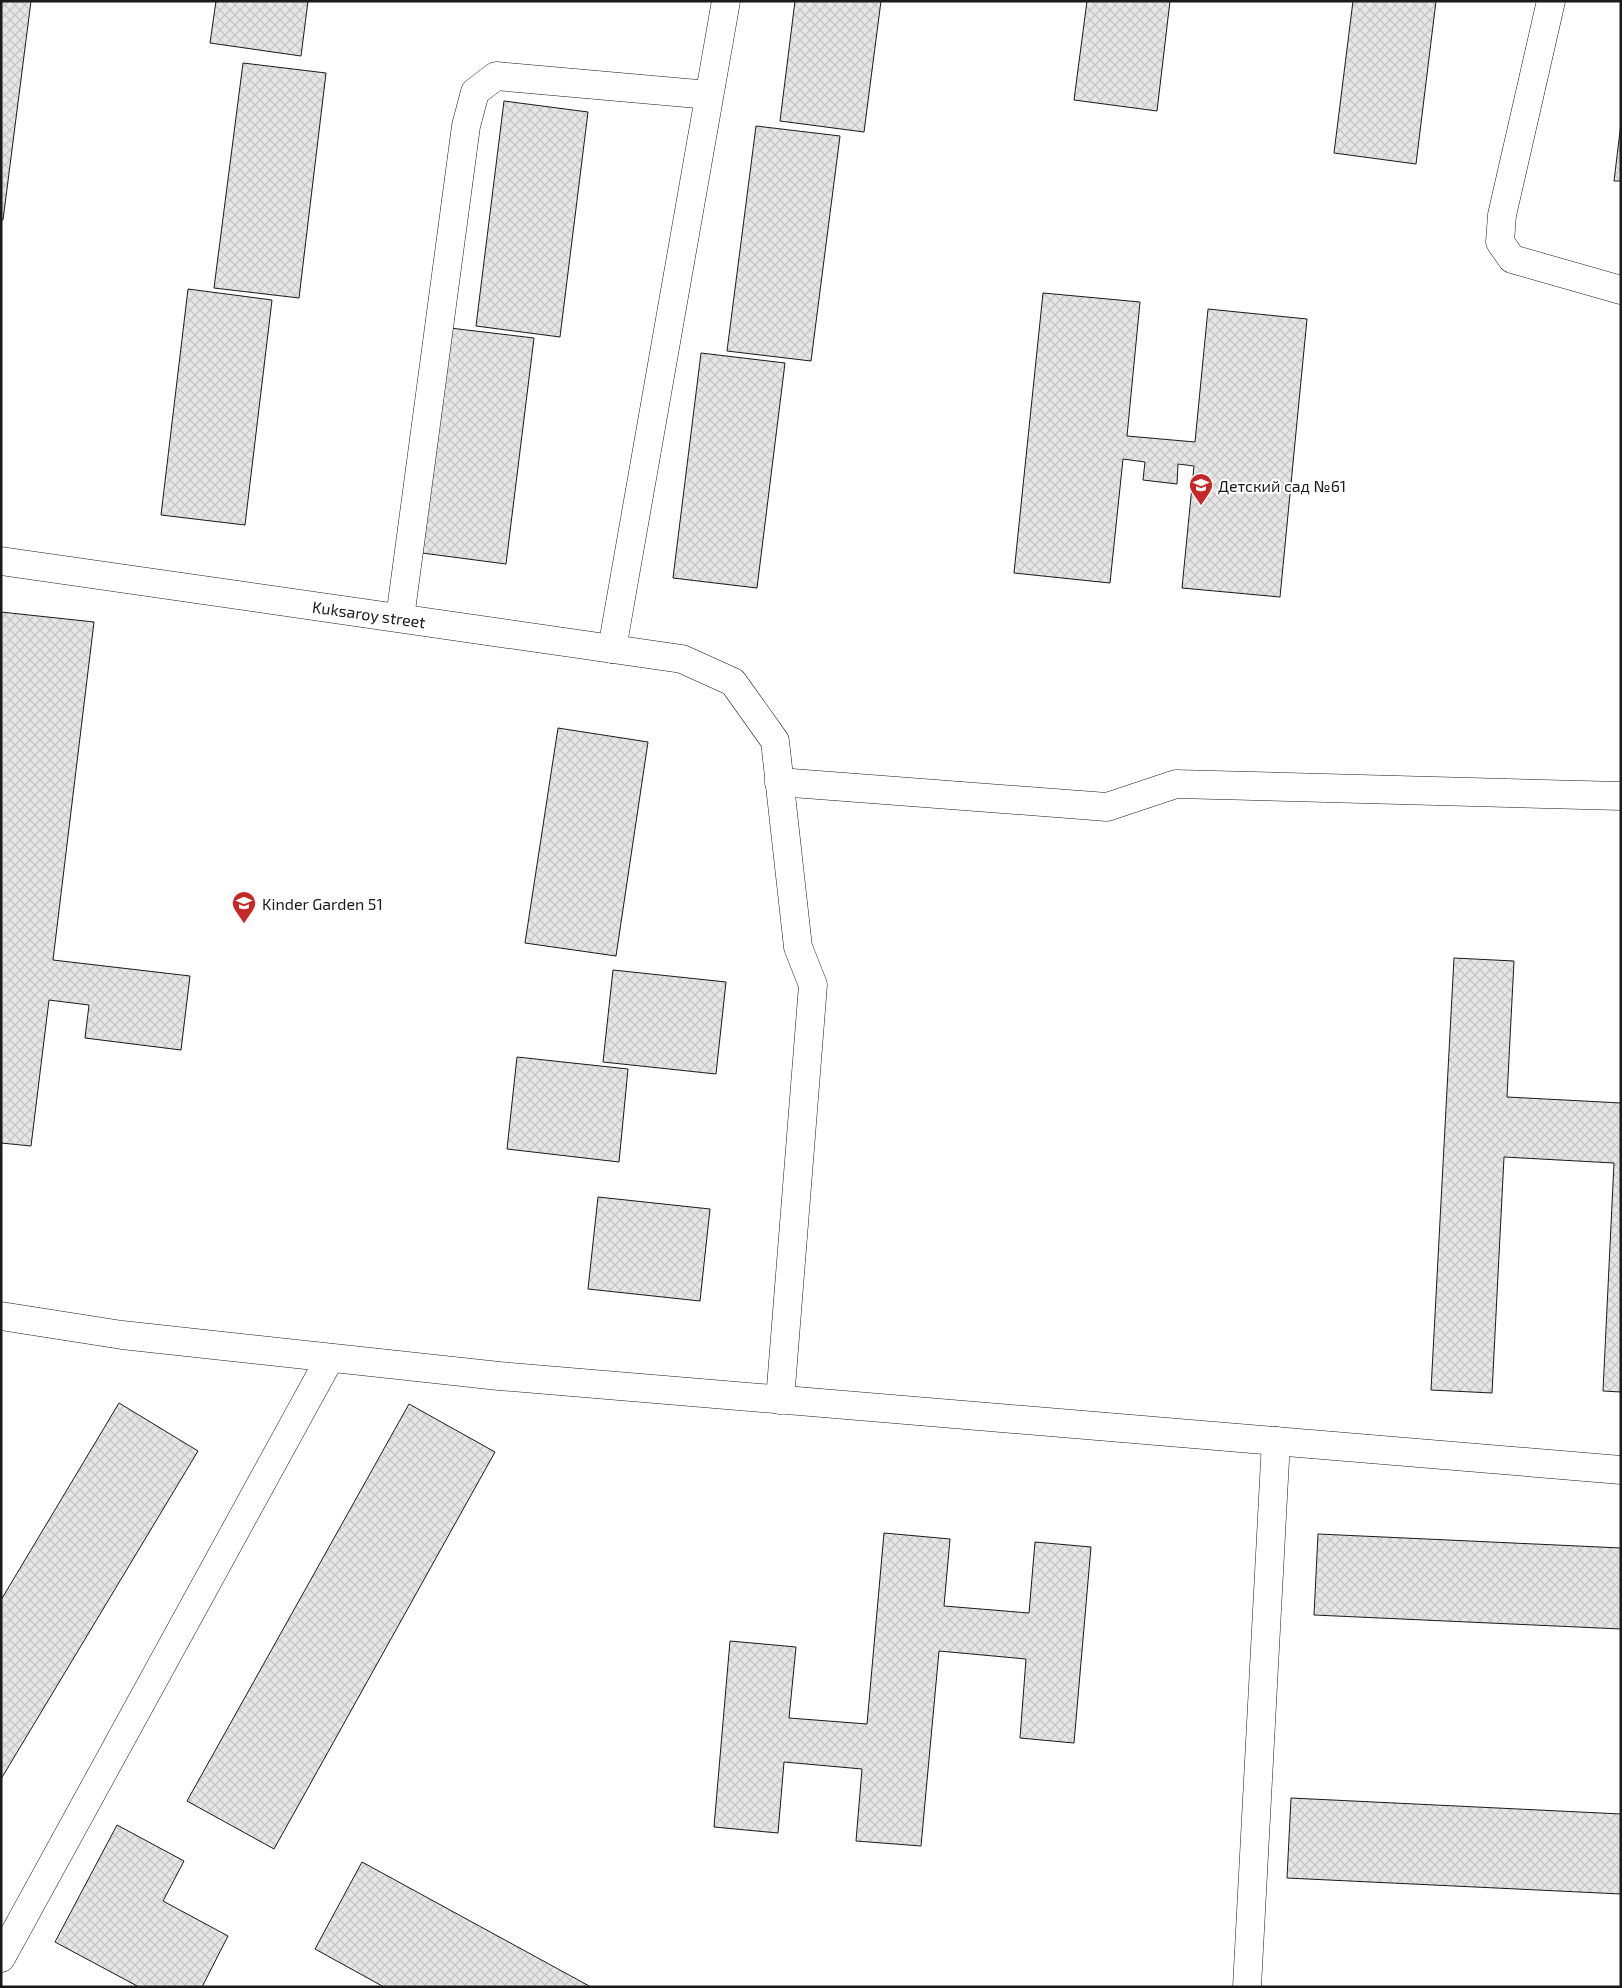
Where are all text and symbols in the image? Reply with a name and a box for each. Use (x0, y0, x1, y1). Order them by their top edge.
school or university icon: Детский сад №61 (1188, 472, 1214, 506)
place label: Детский сад №61 (1218, 476, 1346, 495)
street label: Kuksaroy street (311, 597, 427, 631)
school or university icon: Kinder Garden 51 (231, 890, 257, 924)
place label: Kinder Garden 51 (262, 894, 383, 913)

